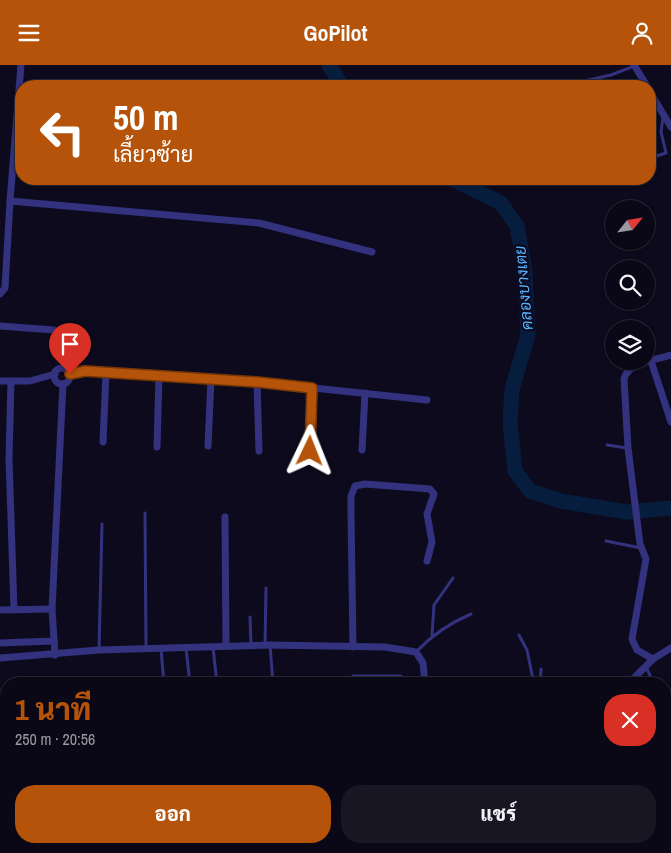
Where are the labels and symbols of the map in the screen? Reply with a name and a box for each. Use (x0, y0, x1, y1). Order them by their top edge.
north arrow (605, 200, 655, 250)
water label: คลองบางเตย (508, 245, 538, 331)
pin (49, 323, 91, 374)
position arrow (283, 424, 335, 476)

